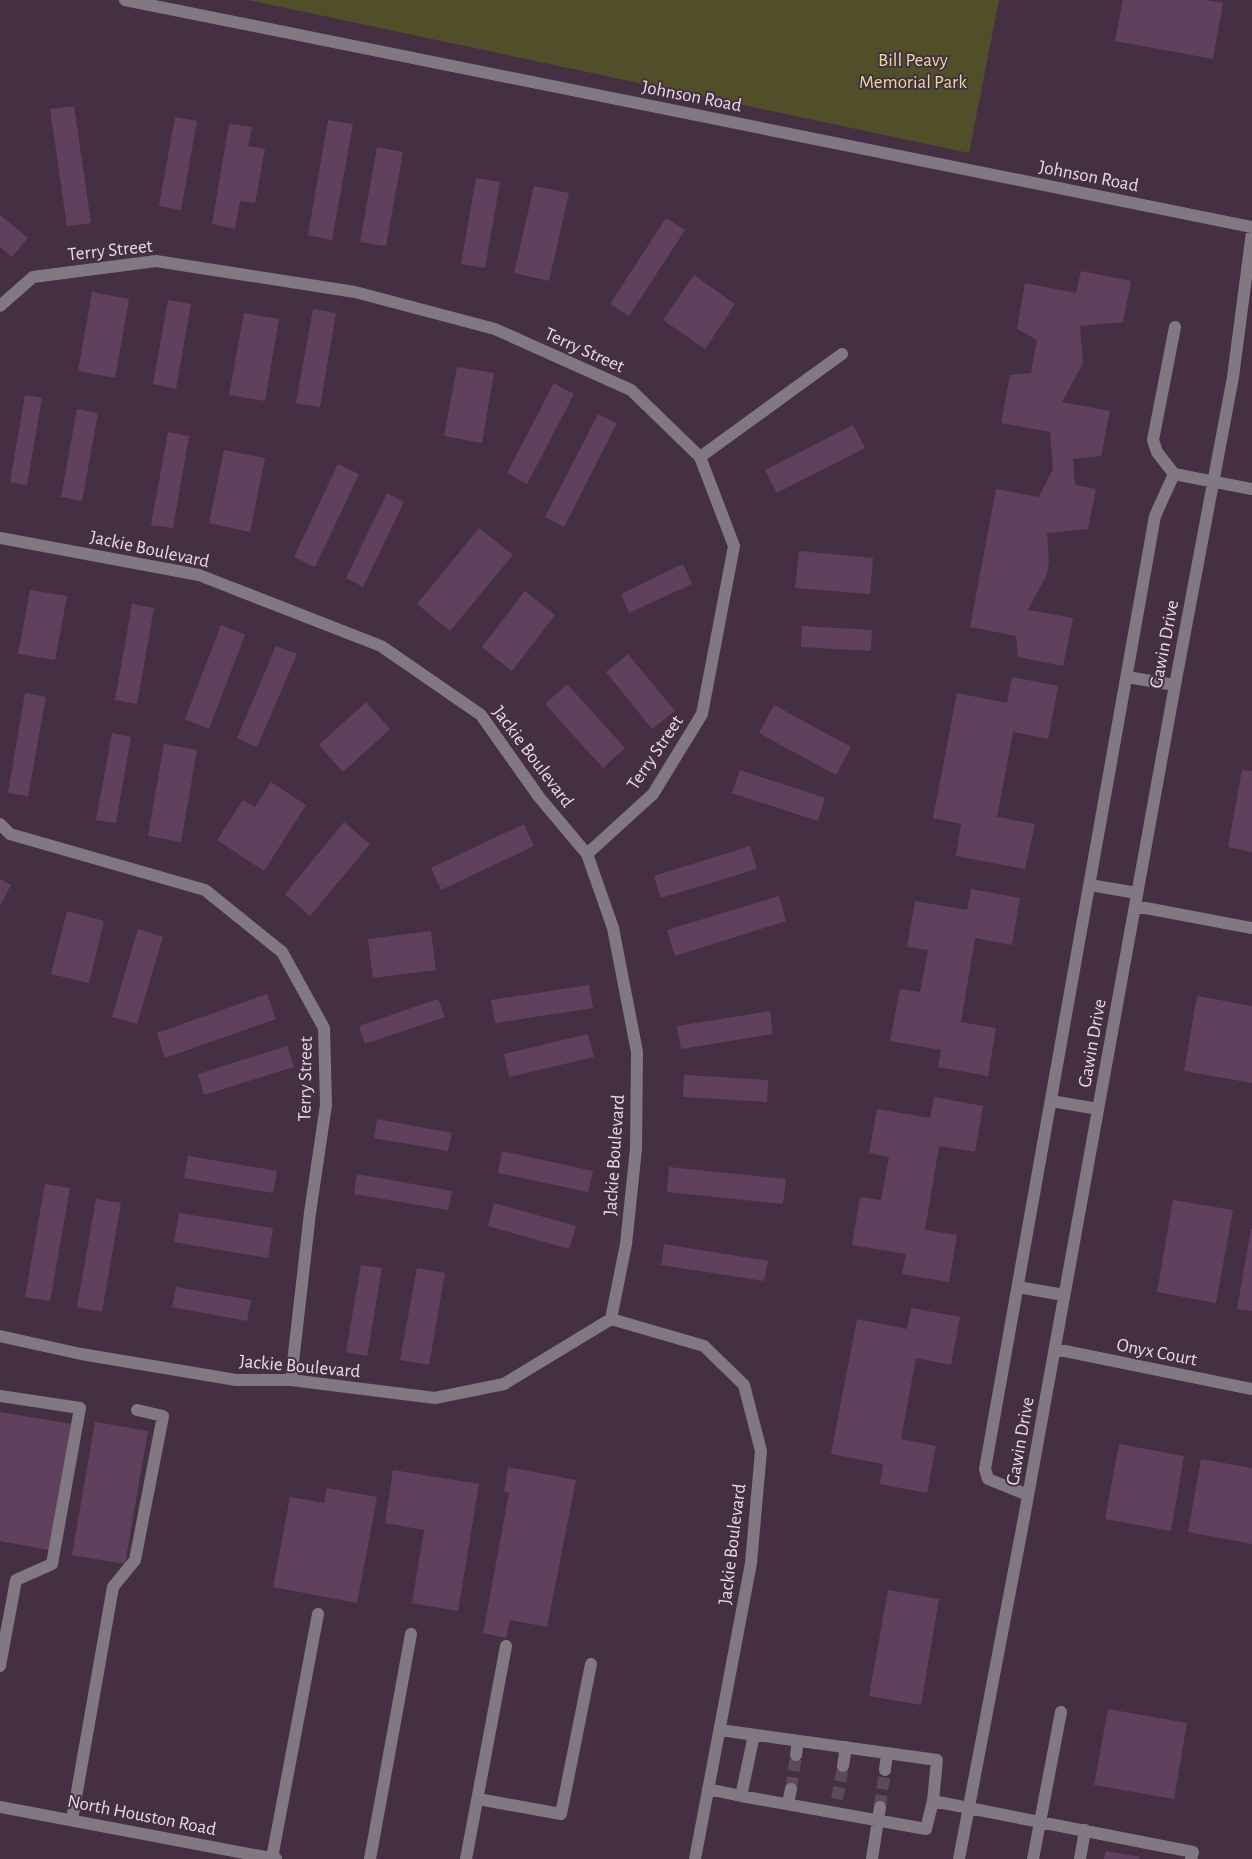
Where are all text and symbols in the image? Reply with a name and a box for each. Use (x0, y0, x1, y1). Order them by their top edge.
park label: Bill Peavy Memorial Park (859, 51, 967, 92)
street label: Johnson Road (640, 77, 743, 115)
street label: Johnson Road (1037, 157, 1140, 195)
street label: Terry Street (67, 237, 154, 264)
street label: Terry Street (542, 324, 627, 376)
street label: Jackie Boulevard (88, 528, 211, 571)
street label: Gawin Drive (1147, 598, 1182, 690)
street label: Jackie Boulevard (489, 703, 577, 811)
street label: Terry Street (624, 712, 687, 794)
street label: Gawin Drive (1075, 997, 1110, 1089)
street label: Terry Street (295, 1036, 316, 1122)
street label: Jackie Boulevard (601, 1094, 628, 1216)
street label: Onyx Court (1115, 1335, 1199, 1370)
street label: Jackie Boulevard (239, 1352, 361, 1381)
street label: Gawin Drive (1003, 1395, 1038, 1487)
street label: Jackie Boulevard (716, 1483, 749, 1606)
street label: North Houston Road (66, 1792, 218, 1839)

